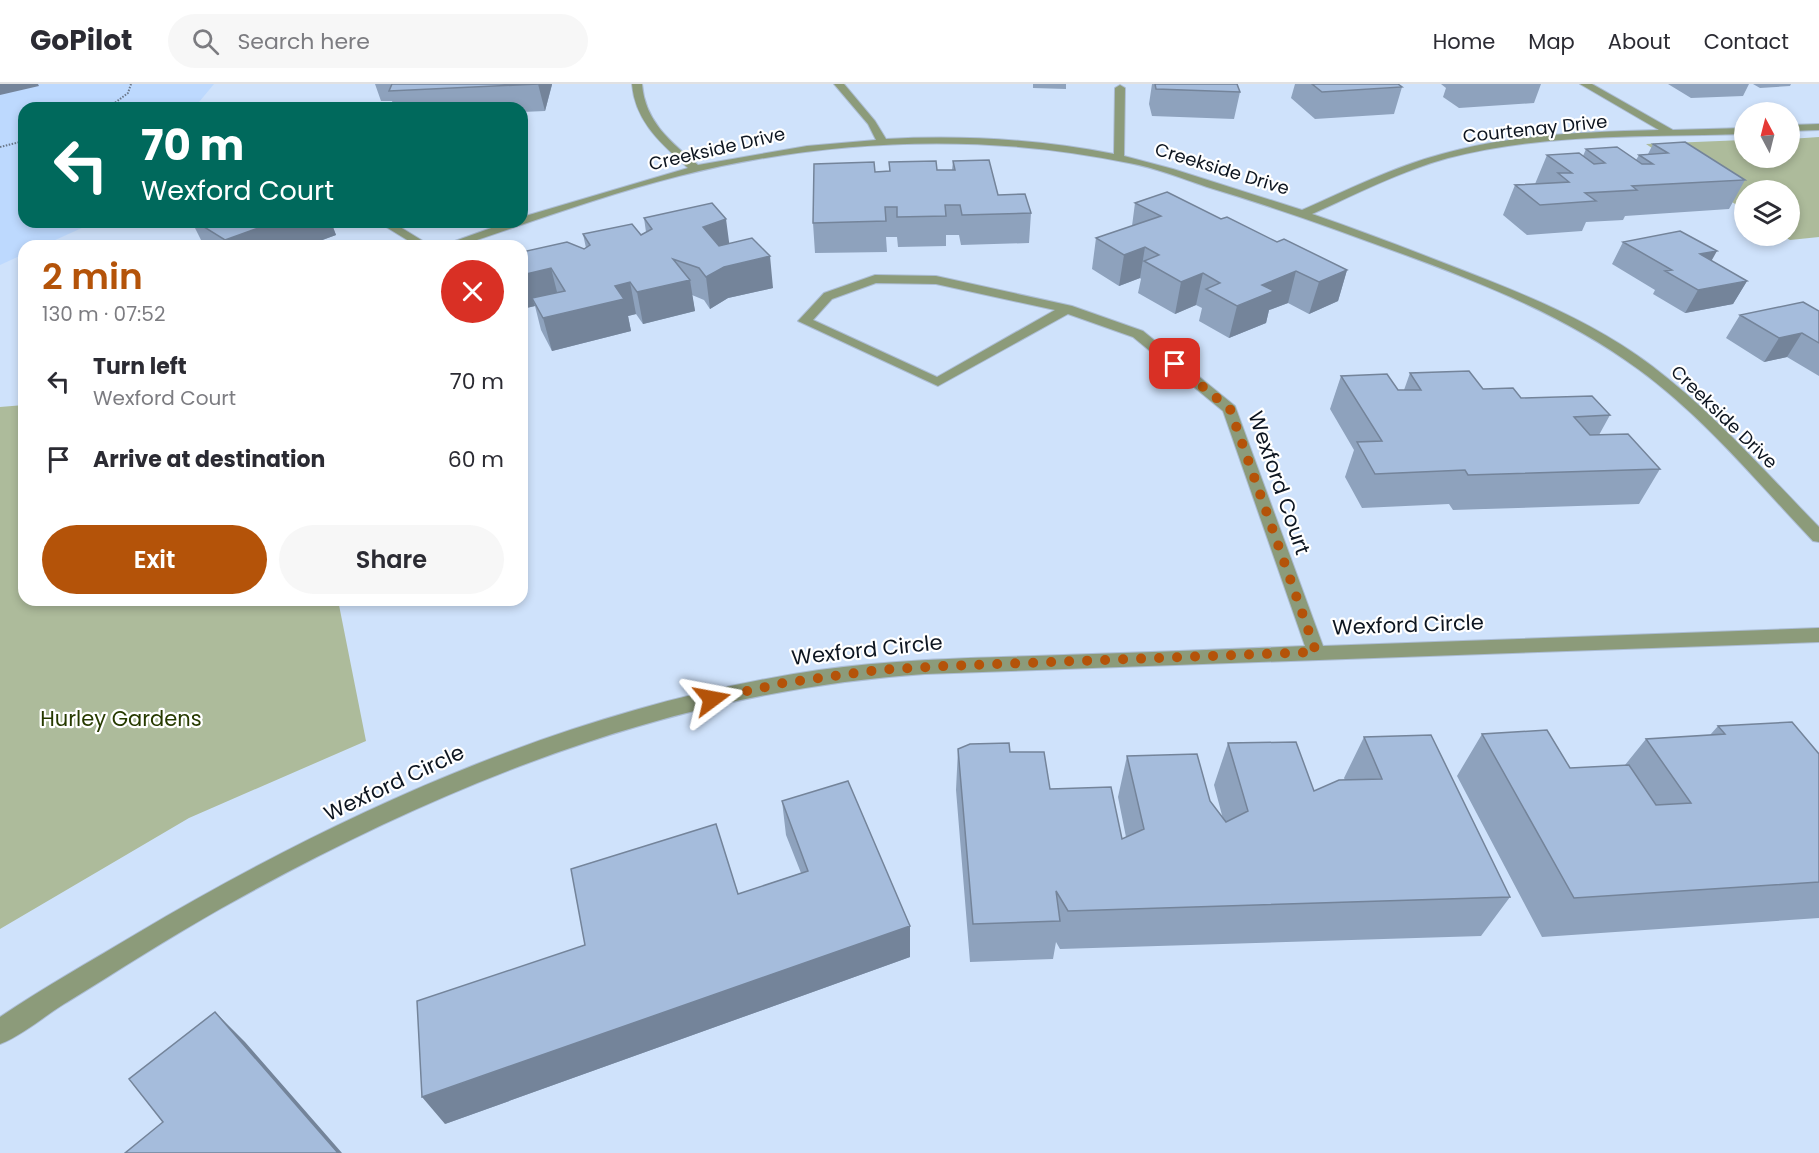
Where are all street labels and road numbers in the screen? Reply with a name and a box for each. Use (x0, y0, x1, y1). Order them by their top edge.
street label: Courtenay Drive (1461, 108, 1608, 149)
street label: Creekside Drive (646, 121, 788, 176)
street label: Creekside Drive (1152, 136, 1292, 201)
street label: Creekside Drive (1666, 359, 1783, 474)
street label: Wexford Court (1241, 407, 1318, 559)
street label: Wexford Circle (1332, 607, 1484, 642)
street label: Wexford Circle (790, 627, 944, 672)
street label: Wexford Circle (319, 737, 469, 828)

